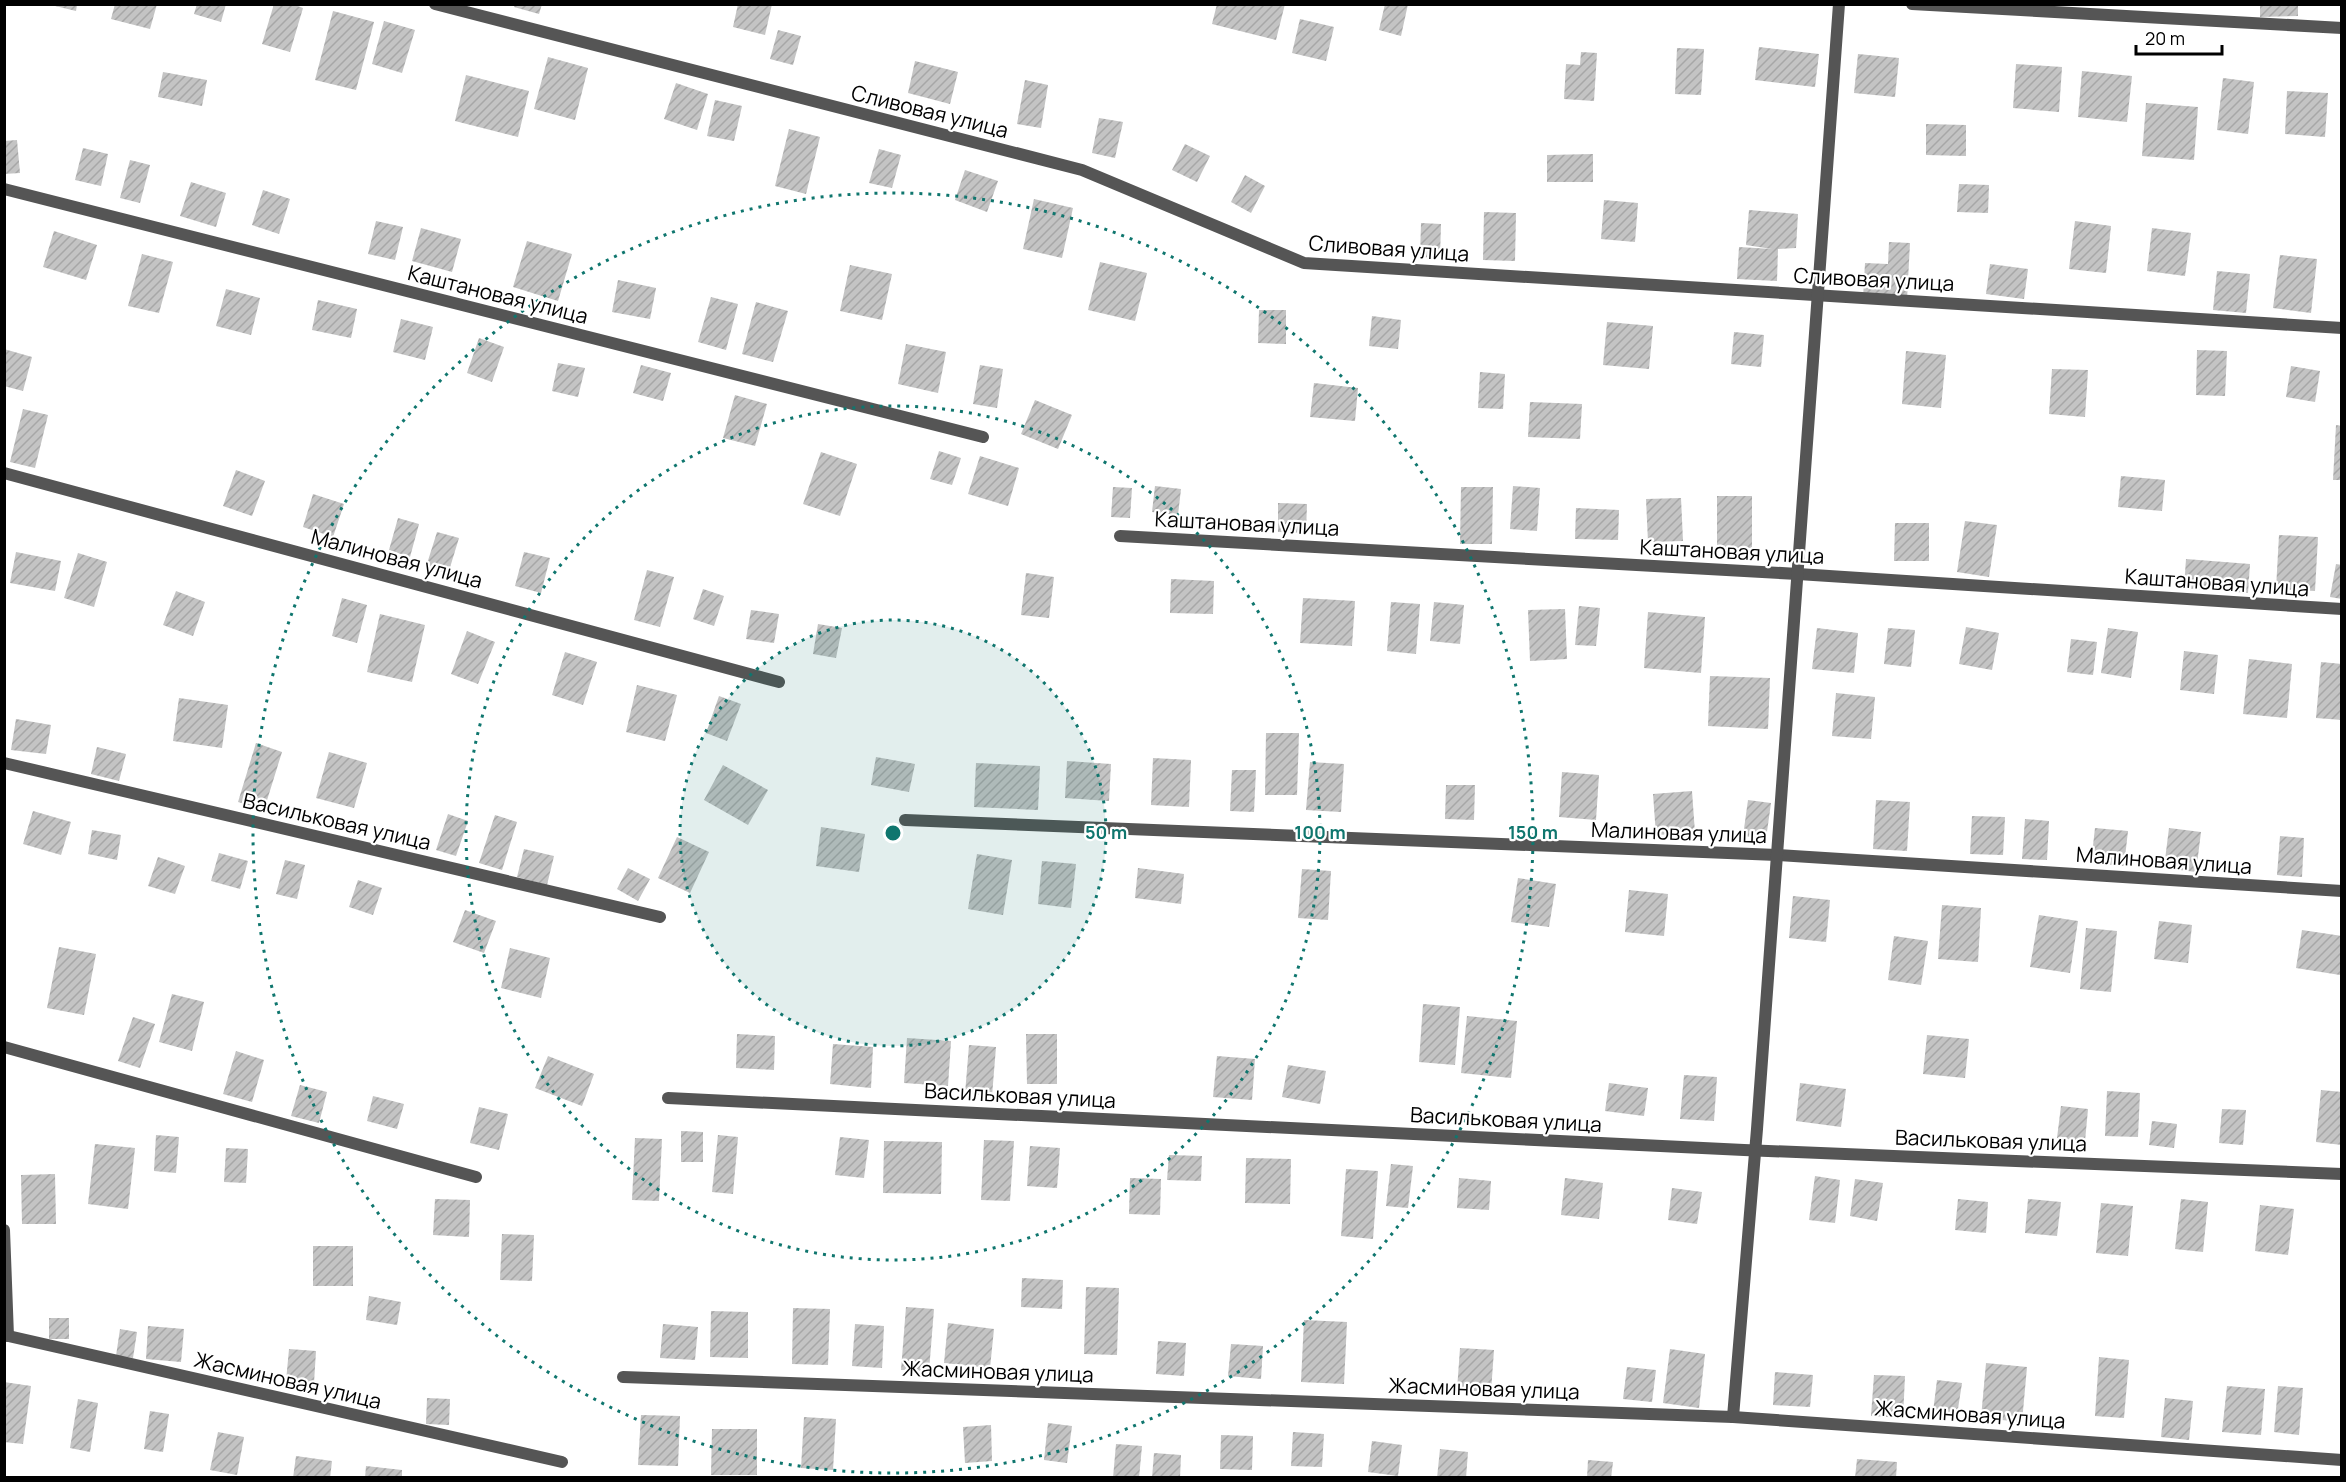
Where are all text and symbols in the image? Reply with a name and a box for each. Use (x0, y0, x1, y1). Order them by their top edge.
scale bar (2136, 18, 2222, 56)
text: 20 m (2145, 26, 2185, 50)
street label: Сливовая улица (849, 78, 1011, 144)
street label: Сливовая улица (1308, 228, 1470, 268)
street label: Каштановая улица (405, 258, 591, 330)
street label: Сливовая улица (1793, 261, 1955, 297)
street label: Каштановая улица (1154, 504, 1340, 542)
street label: Малиновая улица (308, 522, 486, 594)
street label: Каштановая улица (1639, 532, 1825, 570)
street label: Каштановая улица (2124, 562, 2310, 602)
street label: Васильковая улица (240, 786, 434, 856)
street label: Малиновая улица (1590, 815, 1768, 849)
text: 50 m (1085, 820, 1127, 844)
text: 100 m (1294, 820, 1346, 844)
text: 150 m (1508, 820, 1558, 844)
centre of rings (883, 823, 903, 843)
street label: Малиновая улица (2075, 840, 2253, 880)
street label: Васильковая улица (923, 1076, 1117, 1114)
street label: Васильковая улица (1409, 1100, 1603, 1138)
street label: Васильковая улица (1895, 1123, 2087, 1157)
street label: Жасминовая улица (192, 1345, 384, 1415)
street label: Жасминовая улица (902, 1354, 1094, 1388)
street label: Жасминовая улица (1388, 1371, 1580, 1405)
street label: Жасминовая улица (1874, 1393, 2066, 1435)

